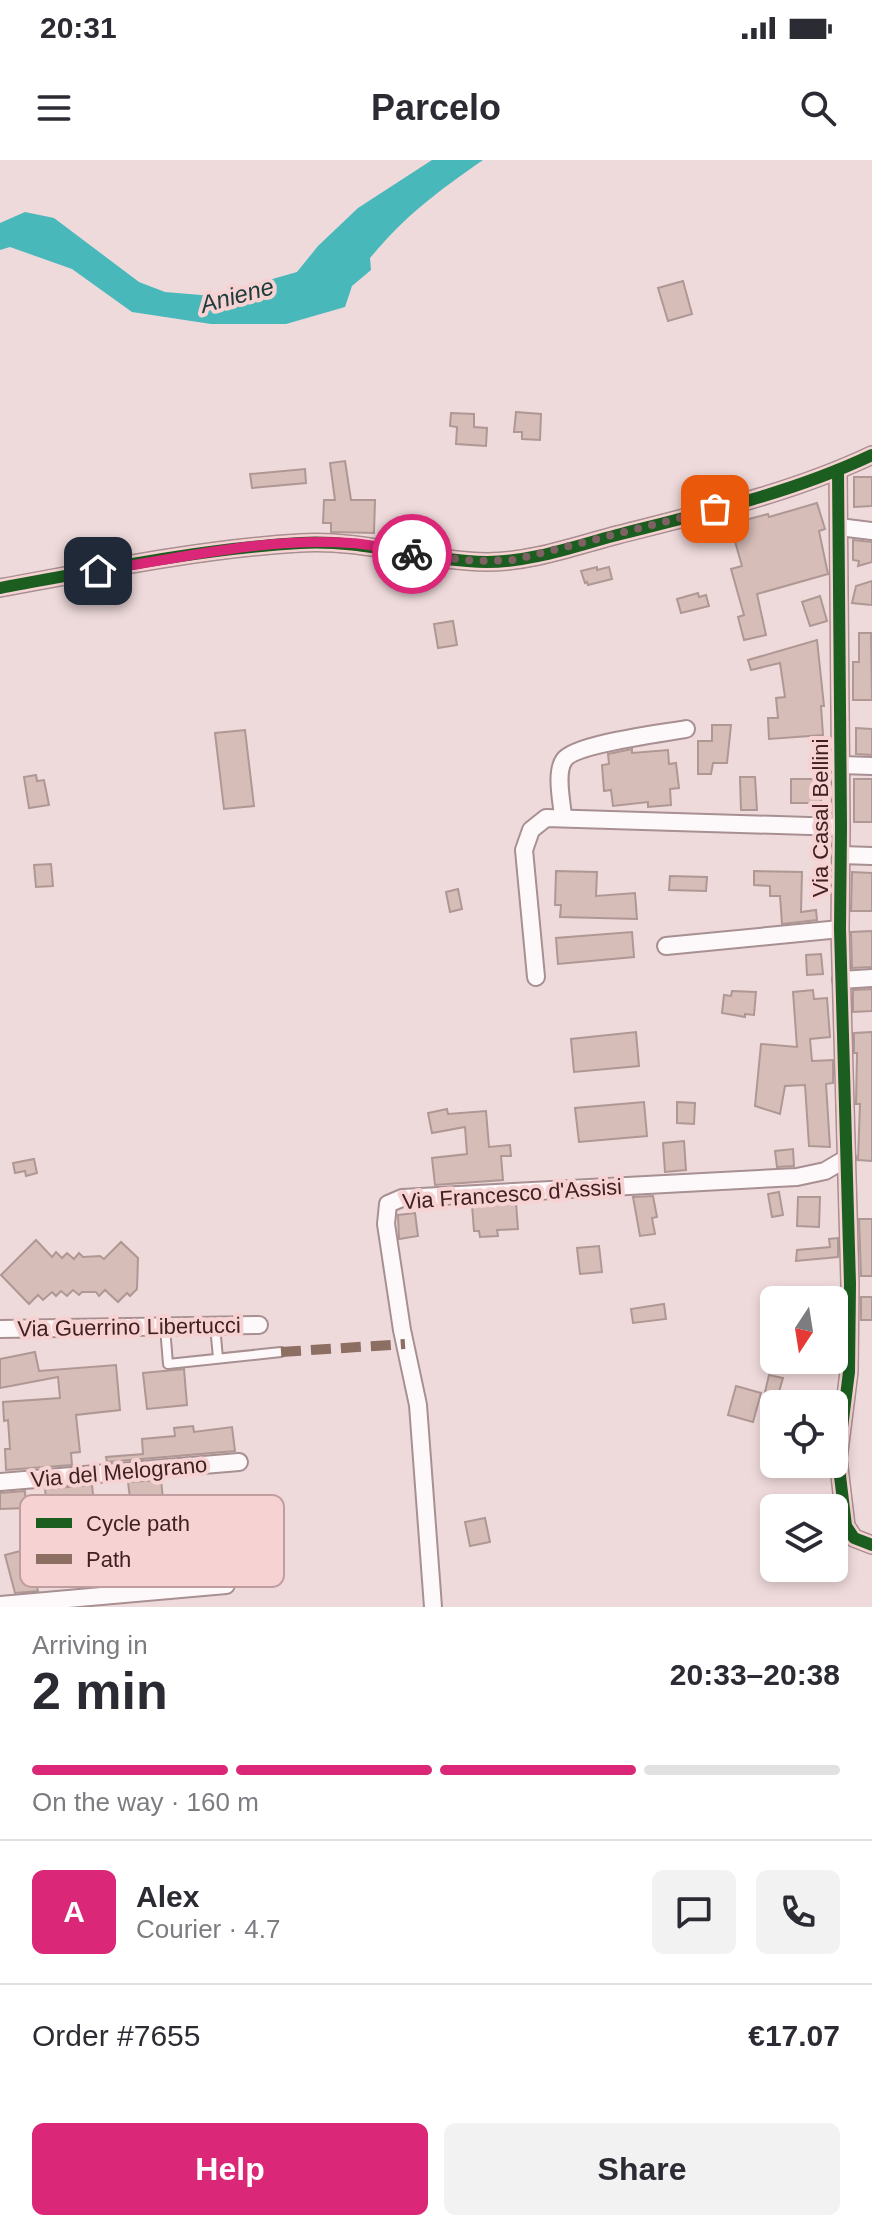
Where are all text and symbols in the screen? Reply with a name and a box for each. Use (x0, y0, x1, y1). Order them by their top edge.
text: 20:31 (40, 11, 117, 44)
icon: menu (32, 86, 76, 130)
icon: search (796, 86, 840, 130)
text: Parcelo (371, 87, 501, 128)
water label: Aniene (195, 272, 277, 318)
pin (681, 475, 749, 543)
icon: bag (693, 487, 737, 531)
courier (372, 514, 452, 594)
icon: bike (390, 532, 434, 576)
pin (64, 537, 132, 605)
icon: home (76, 549, 120, 593)
street label: Via Casal Bellini (808, 739, 833, 897)
street label: Via Francesco d'Assisi (401, 1174, 623, 1214)
north arrow (760, 1286, 848, 1374)
map controls (760, 1286, 848, 1582)
street label: Via Guerrino Libertucci (17, 1313, 241, 1341)
button: locate (760, 1390, 848, 1478)
street label: Via del Melograno (30, 1452, 208, 1492)
button: layers (760, 1494, 848, 1582)
legend (20, 1495, 284, 1587)
text: Cycle path (86, 1511, 190, 1536)
text: Path (86, 1547, 131, 1572)
text: Arriving in (32, 1630, 148, 1660)
text: 20:33–20:38 (670, 1658, 840, 1691)
text: 2 min (32, 1662, 168, 1720)
text: On the way · 160 m (32, 1787, 259, 1817)
button: chat (652, 1870, 736, 1954)
button: phone (756, 1870, 840, 1954)
text: Alex (136, 1880, 199, 1913)
text: A (63, 1895, 85, 1928)
text: Courier · 4.7 (136, 1914, 281, 1944)
text: Order #7655 (32, 2019, 200, 2052)
text: €17.07 (748, 2019, 840, 2052)
button: Help (32, 2123, 428, 2215)
button: Share (444, 2123, 840, 2215)

